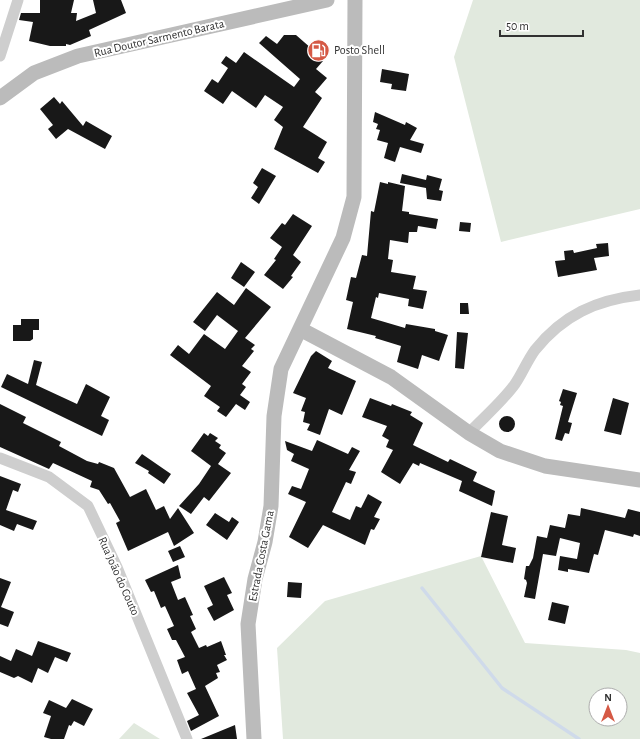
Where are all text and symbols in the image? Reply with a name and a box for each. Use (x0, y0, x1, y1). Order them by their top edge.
scale bar (500, 12, 583, 38)
street label: Rua Doutor Sarmento Barata (93, 17, 226, 59)
text: 50 m (506, 20, 529, 32)
fuel station icon: Posto Shell (305, 37, 331, 63)
place label: Posto Shell (334, 44, 385, 56)
street label: Estrada Costa Gama (246, 509, 276, 603)
street label: Rua João do Couto (96, 535, 142, 617)
north arrow (588, 687, 628, 727)
text: N (604, 692, 612, 703)

